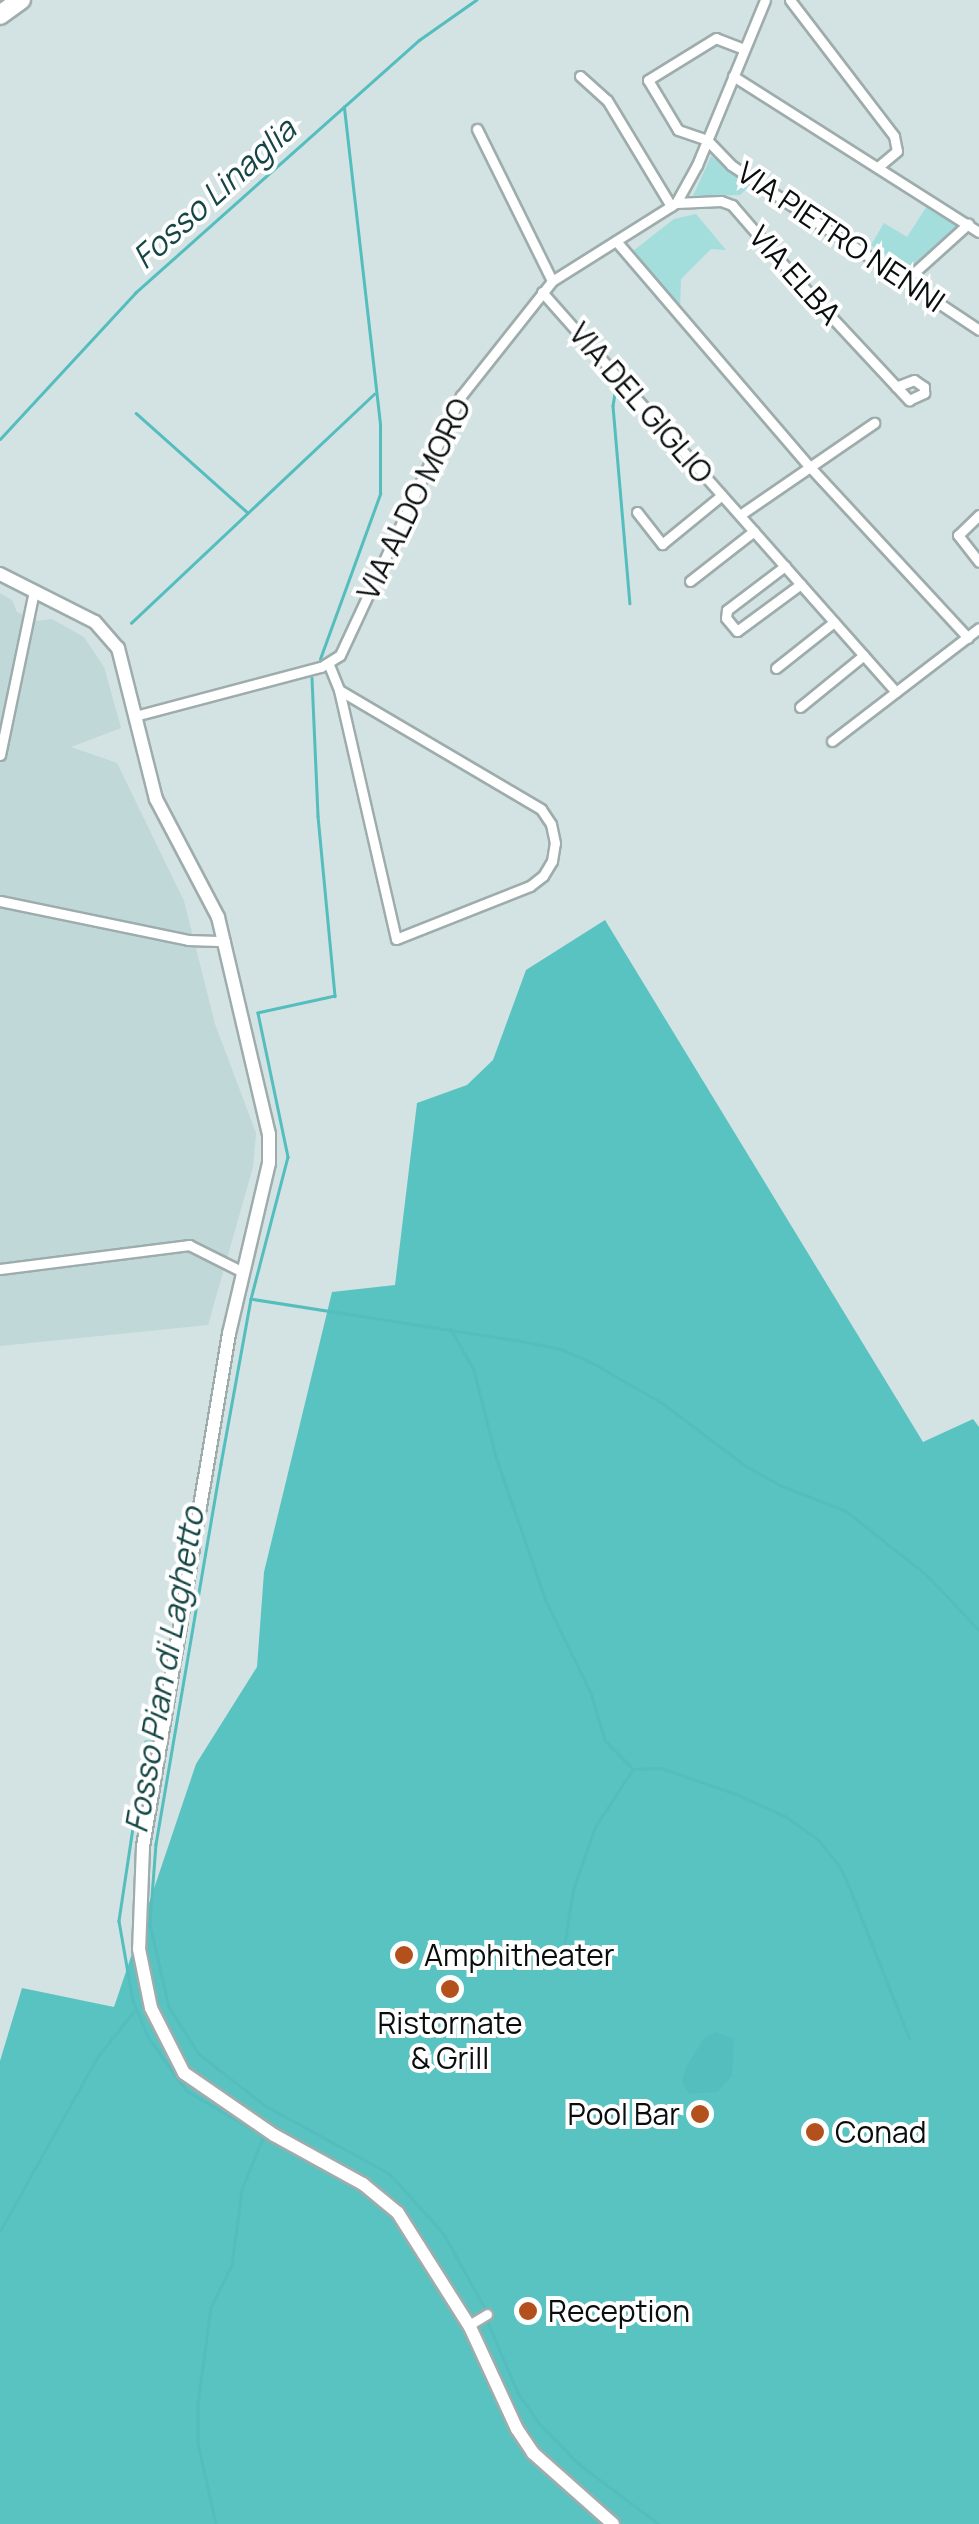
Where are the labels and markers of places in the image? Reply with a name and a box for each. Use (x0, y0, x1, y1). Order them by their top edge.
place label: Amphitheater (424, 1937, 615, 1973)
marker: Amphitheater (393, 1944, 415, 1966)
marker: Ristornate & Grill (439, 1978, 461, 2000)
place label: Ristornate & Grill (377, 2005, 523, 2076)
place label: Pool Bar (568, 2096, 680, 2132)
marker: Pool Bar (689, 2103, 711, 2125)
place label: Conad (835, 2114, 926, 2150)
marker: Conad (804, 2121, 826, 2143)
place label: Reception (548, 2293, 690, 2329)
marker: Reception (517, 2300, 539, 2322)

